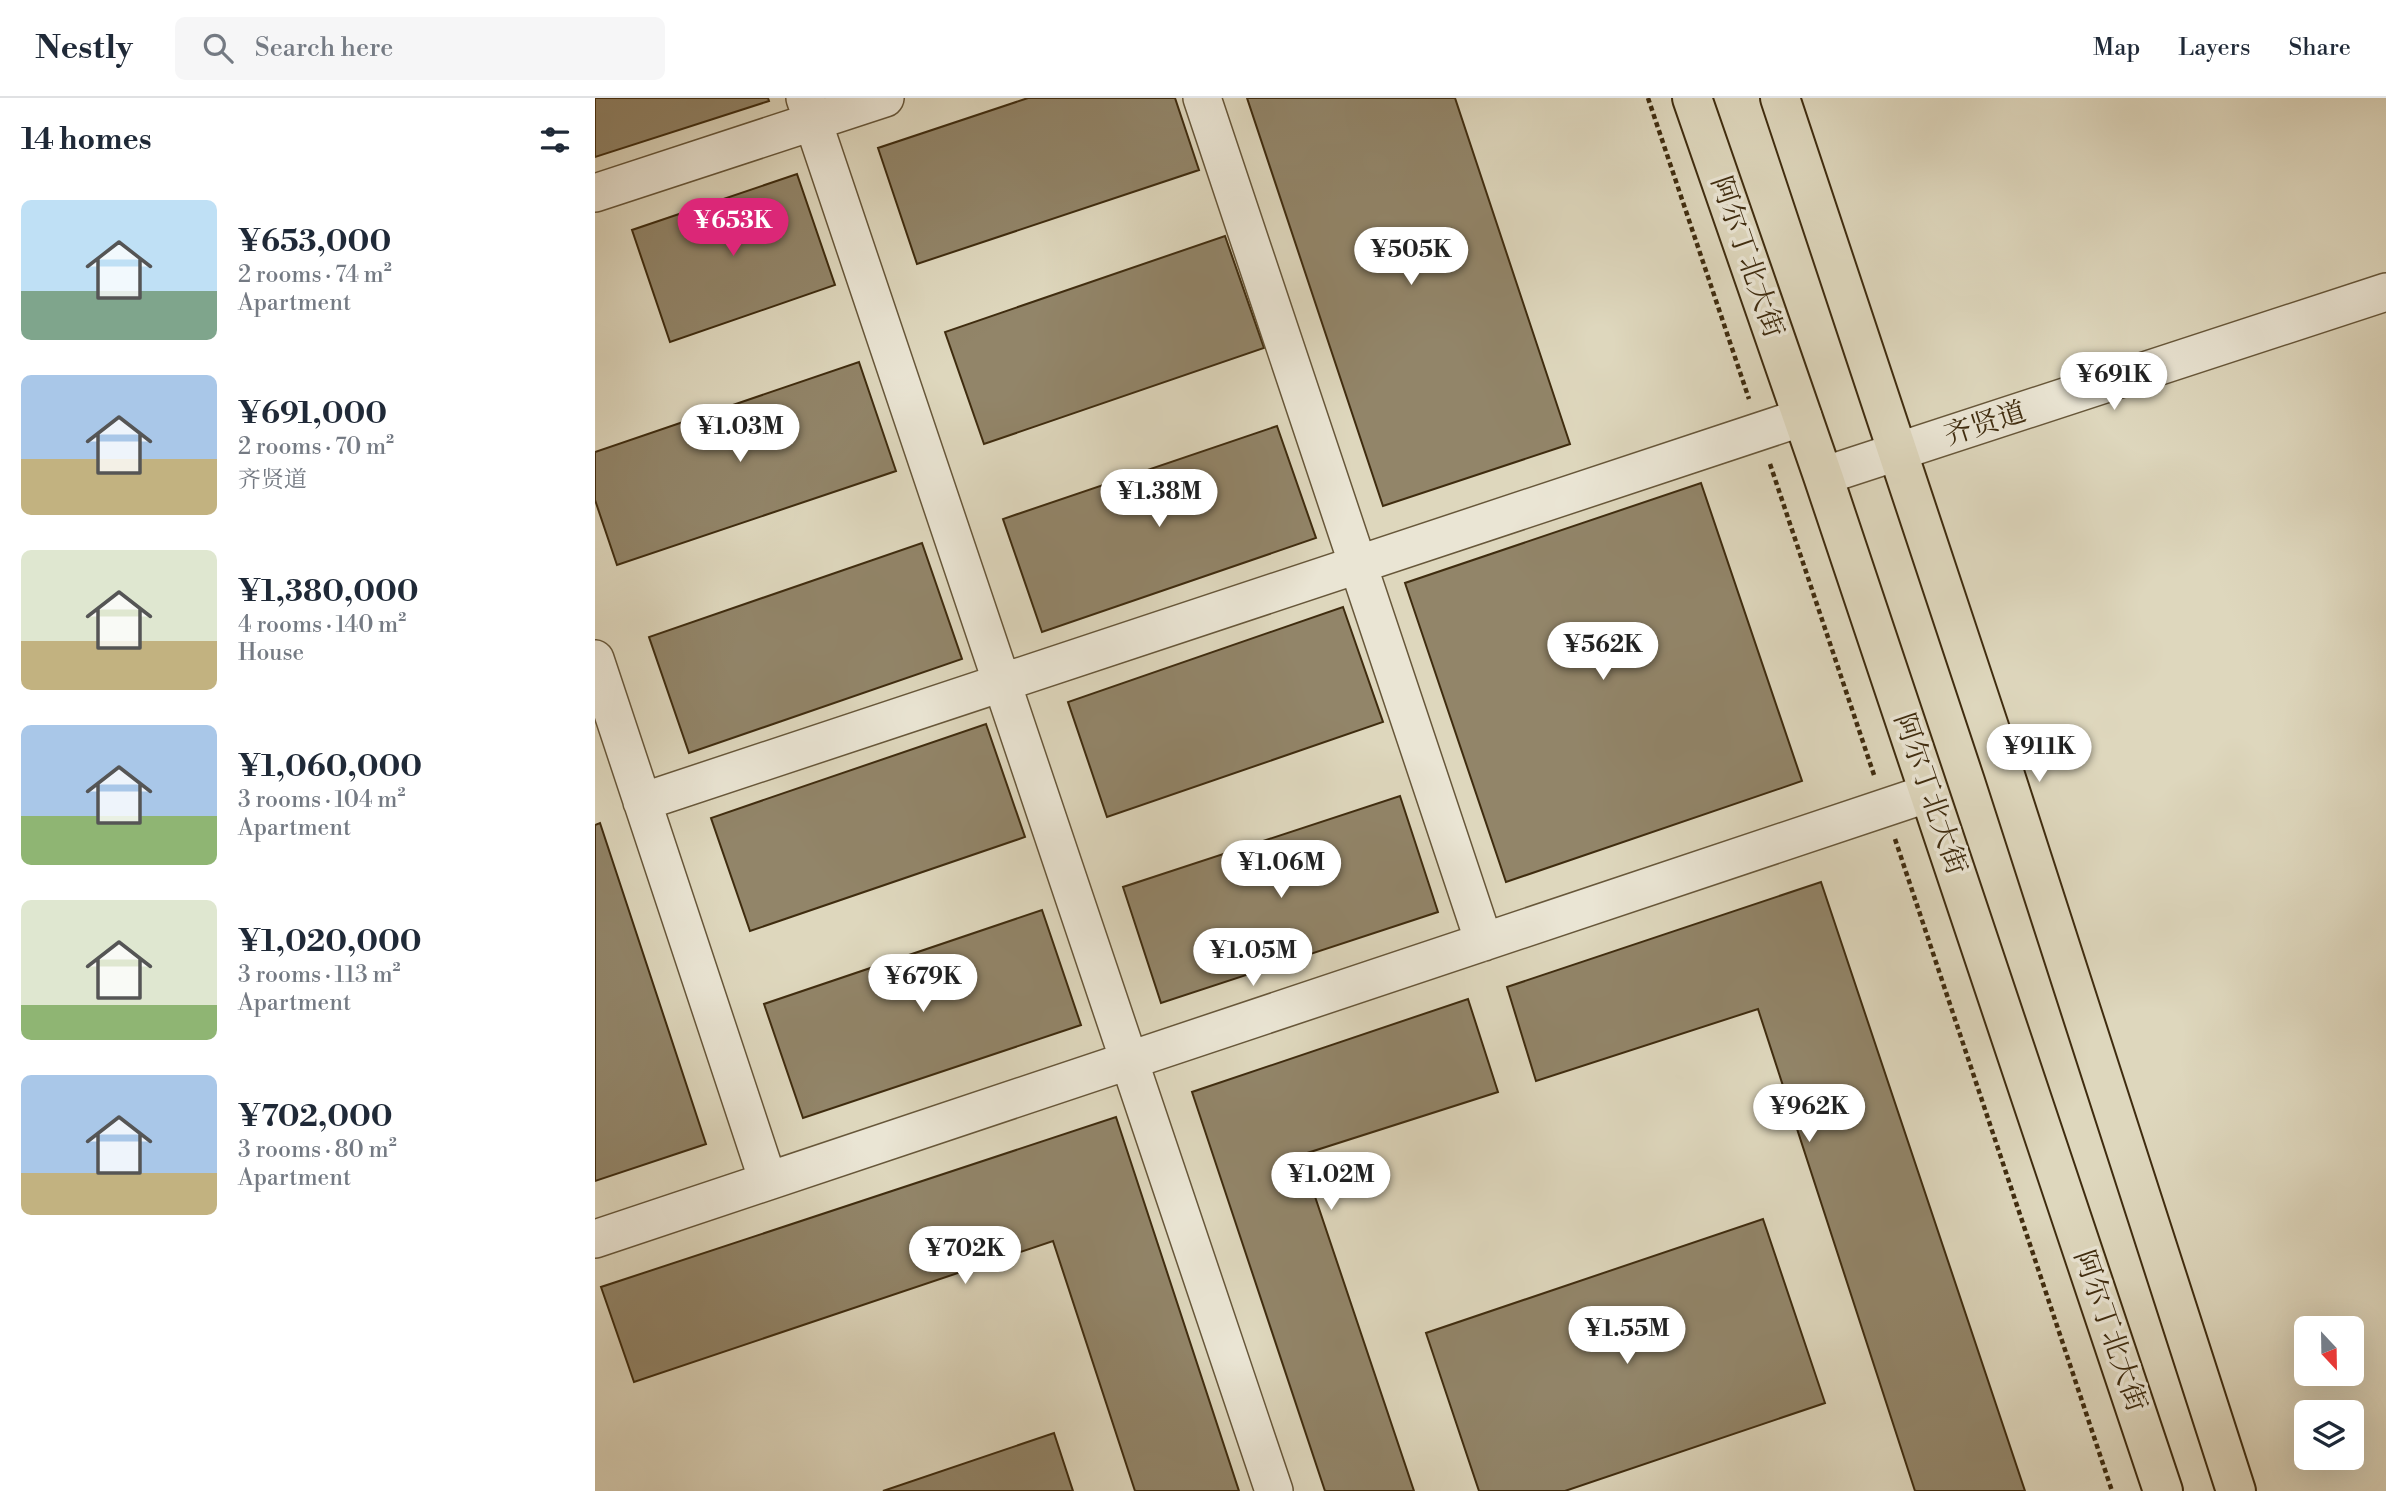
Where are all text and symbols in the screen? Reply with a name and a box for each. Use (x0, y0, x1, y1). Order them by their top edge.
search box (175, 17, 665, 80)
text: Nestly (35, 28, 133, 69)
icon: search (199, 29, 237, 67)
text: Search here (255, 32, 393, 64)
text: Map (2093, 33, 2140, 63)
text: Layers (2178, 33, 2250, 63)
text: Share (2288, 33, 2351, 63)
text: 14 homes (21, 121, 152, 159)
icon: filters (536, 121, 574, 159)
street label: 阿尔丁北大街 (1703, 172, 1791, 342)
pin: ¥653K (684, 198, 782, 258)
text: ¥653K (694, 207, 772, 235)
text: ¥653,000 (238, 223, 391, 261)
icon: home (77, 228, 161, 312)
pin: ¥505K (1362, 228, 1460, 287)
text: ¥505K (1370, 236, 1452, 264)
text: 2 rooms · 74 m² (238, 261, 392, 289)
text: Apartment (238, 289, 351, 317)
pin: ¥691K (2065, 352, 2163, 412)
text: ¥691K (2076, 361, 2152, 389)
street label: 齐贤道 (1940, 394, 2030, 454)
text: ¥691,000 (238, 395, 387, 433)
icon: home (77, 403, 161, 487)
pin: ¥1.03M (683, 404, 797, 464)
text: ¥1.03M (696, 413, 784, 441)
text: 2 rooms · 70 m² (238, 433, 394, 461)
text: 齐贤道 (238, 466, 307, 494)
pin: ¥1.38M (1102, 470, 1216, 529)
text: ¥1.38M (1117, 478, 1201, 506)
text: ¥1,380,000 (238, 573, 419, 611)
icon: home (77, 578, 161, 662)
text: 4 rooms · 140 m² (238, 611, 406, 639)
pin: ¥562K (1554, 622, 1652, 682)
text: ¥562K (1563, 631, 1643, 659)
text: House (238, 639, 304, 667)
street label: 阿尔丁北大街 (1886, 709, 1974, 879)
pin: ¥911K (1990, 724, 2088, 784)
text: ¥911K (2003, 733, 2075, 761)
text: ¥1,060,000 (238, 748, 422, 786)
icon: home (77, 753, 161, 837)
text: 3 rooms · 104 m² (238, 786, 406, 814)
text: Apartment (238, 814, 351, 842)
pin: ¥1.06M (1224, 840, 1338, 900)
text: ¥1.06M (1237, 849, 1325, 877)
text: ¥1,020,000 (238, 923, 422, 961)
icon: home (77, 928, 161, 1012)
pin: ¥1.05M (1196, 928, 1310, 988)
text: ¥1.05M (1209, 937, 1297, 965)
pin: ¥679K (874, 954, 972, 1014)
text: 3 rooms · 113 m² (238, 961, 401, 989)
text: ¥679K (884, 963, 962, 991)
text: Apartment (238, 989, 351, 1017)
pin: ¥962K (1760, 1084, 1858, 1144)
text: ¥962K (1769, 1093, 1849, 1121)
text: ¥702,000 (238, 1098, 393, 1136)
icon: home (77, 1103, 161, 1187)
text: 3 rooms · 80 m² (238, 1136, 397, 1164)
pin: ¥1.02M (1274, 1152, 1388, 1212)
text: ¥1.02M (1287, 1161, 1375, 1189)
text: Apartment (238, 1164, 351, 1192)
pin: ¥702K (916, 1226, 1014, 1286)
text: ¥702K (925, 1235, 1005, 1263)
street label: 阿尔丁北大街 (2066, 1246, 2154, 1416)
pin: ¥1.55M (1570, 1306, 1684, 1366)
text: ¥1.55M (1585, 1315, 1670, 1343)
north arrow (2294, 1316, 2364, 1386)
map controls (2294, 1316, 2364, 1470)
button: layers (2294, 1400, 2364, 1470)

